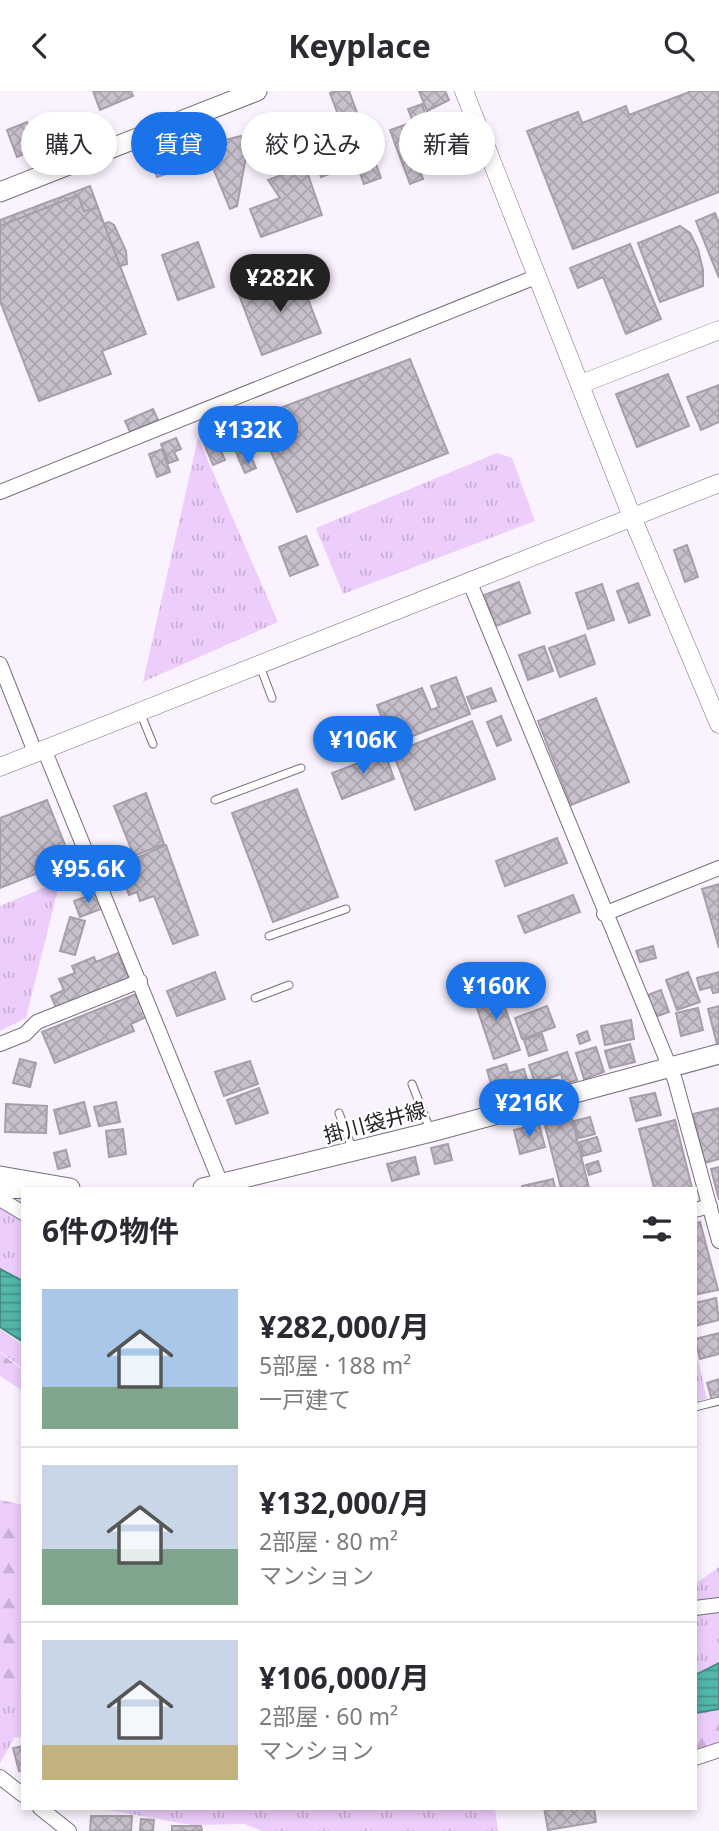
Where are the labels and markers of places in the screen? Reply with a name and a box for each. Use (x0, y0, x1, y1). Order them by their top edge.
pin: ¥282K (231, 255, 329, 314)
pin: ¥132K (199, 407, 297, 466)
pin: ¥106K (314, 717, 412, 776)
pin: ¥95.6K (31, 845, 145, 905)
pin: ¥160K (447, 963, 545, 1022)
pin: ¥216K (480, 1079, 578, 1139)

